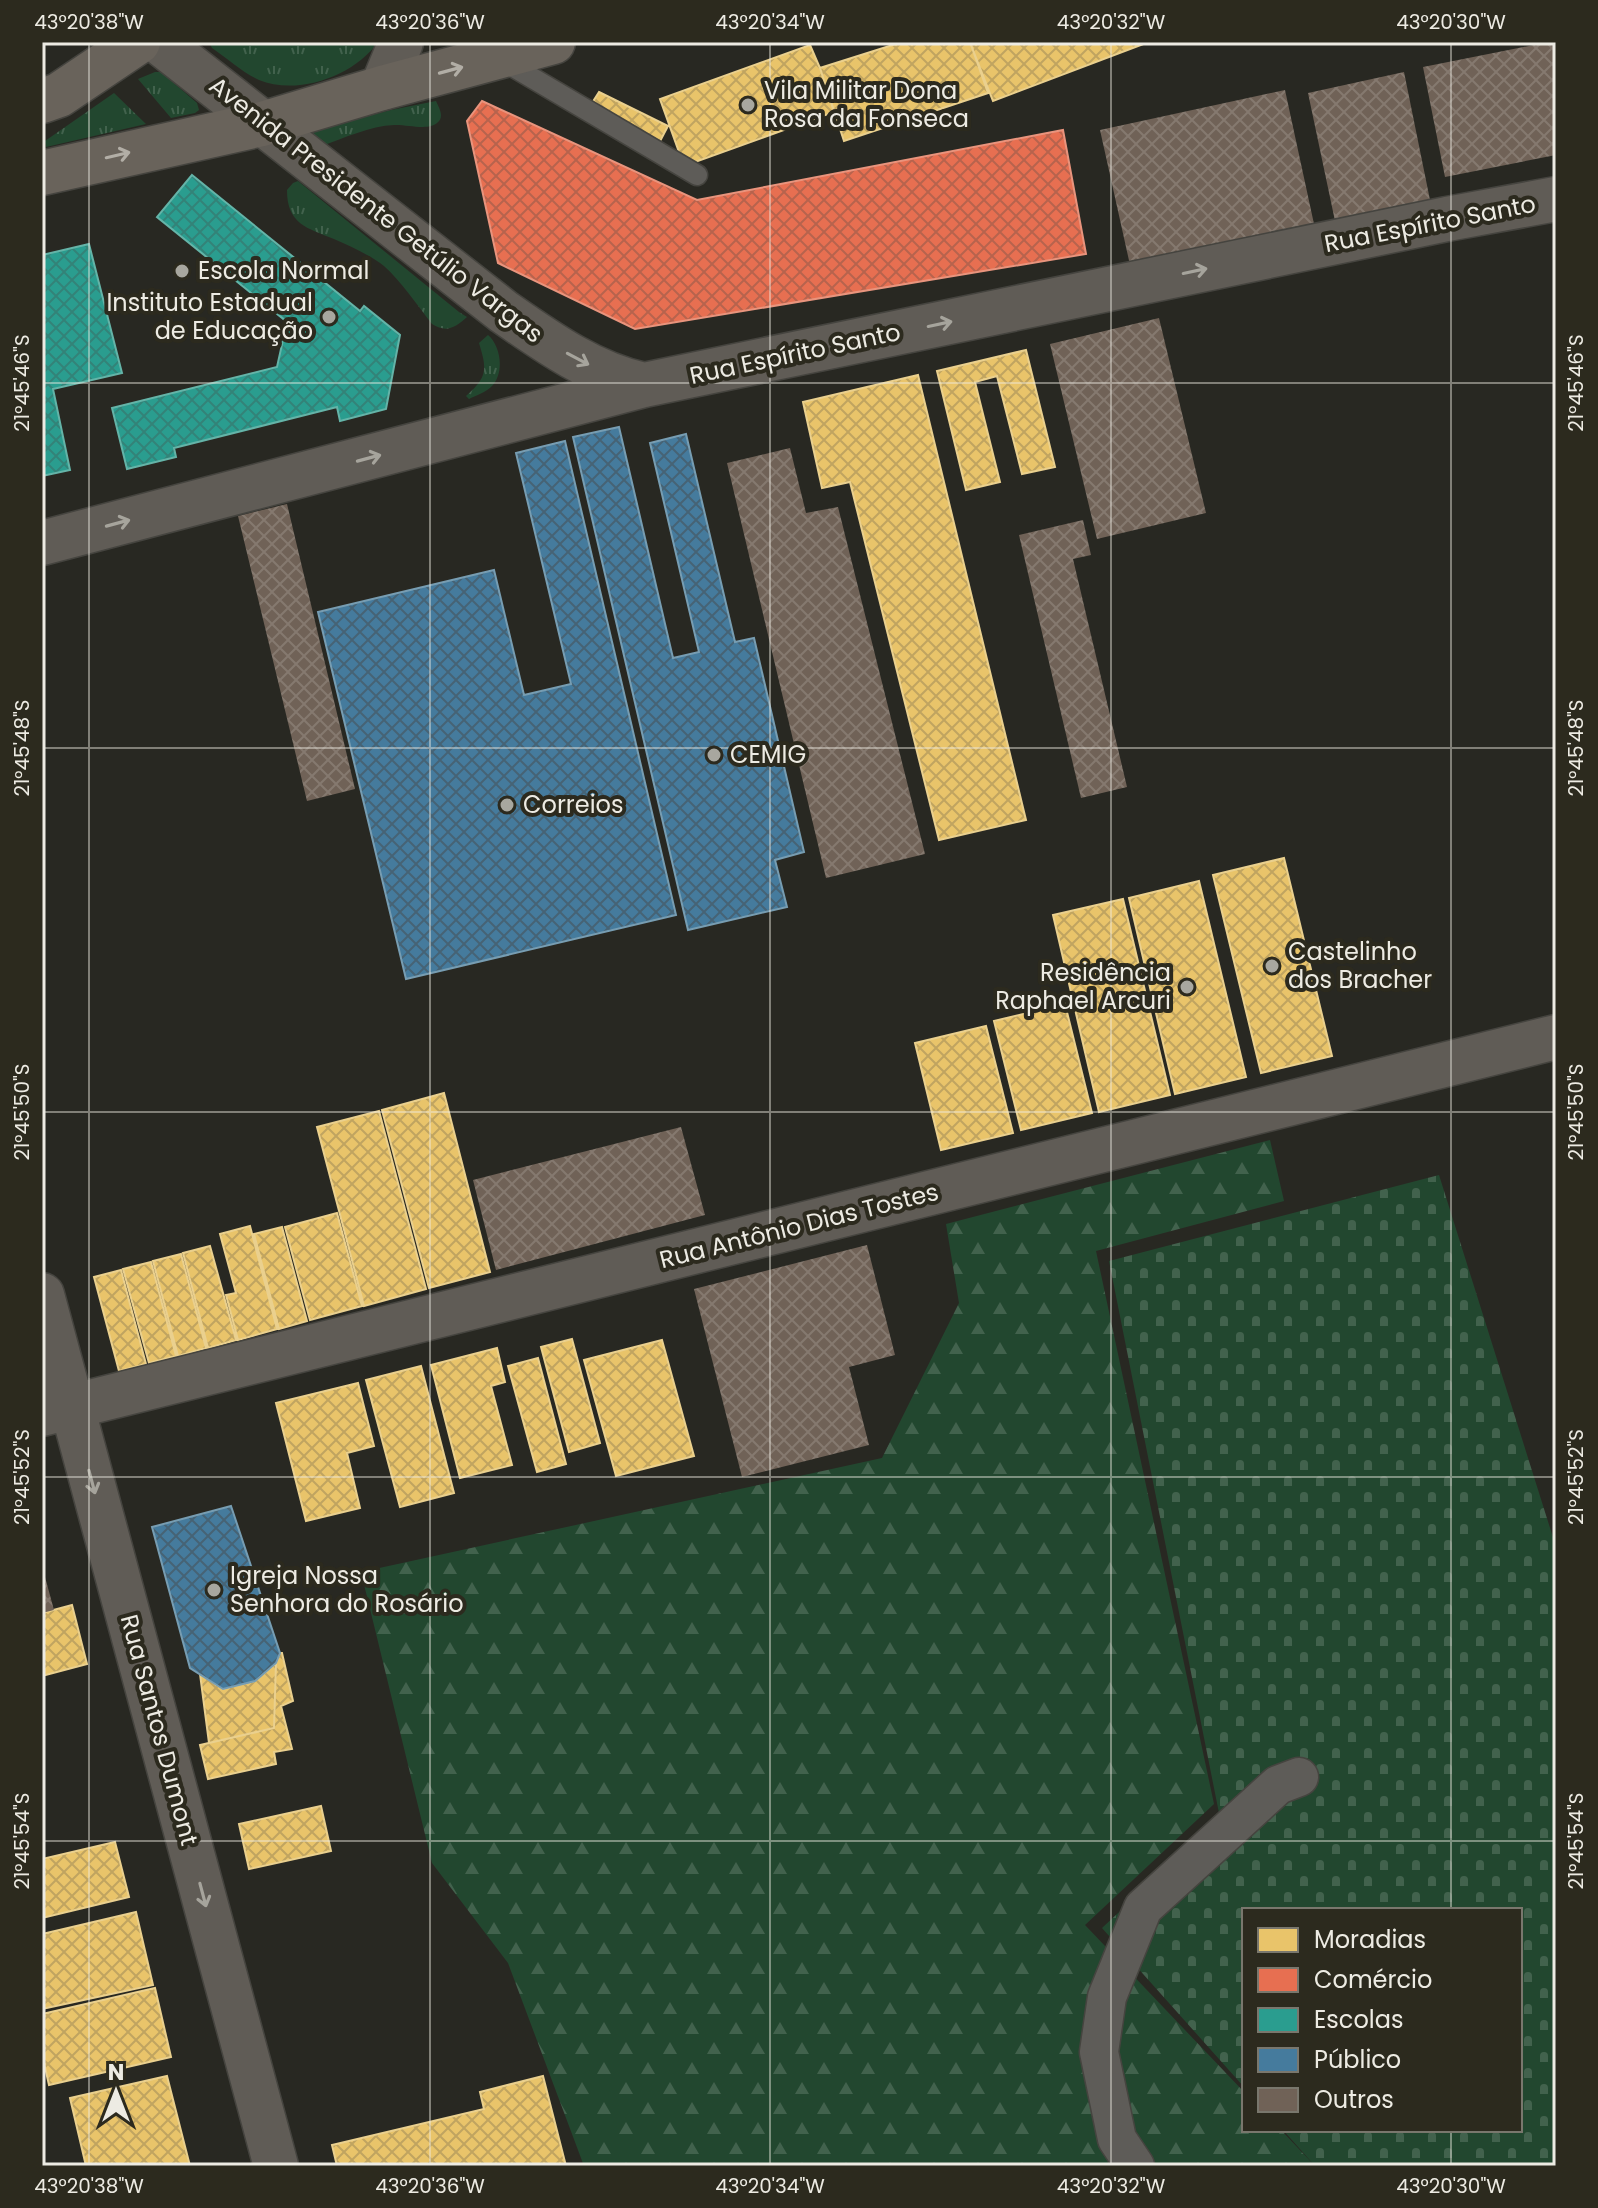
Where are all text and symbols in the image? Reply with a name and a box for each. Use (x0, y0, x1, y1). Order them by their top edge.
text: 43°20'38"W (34, 8, 144, 36)
text: 43°20'36"W (375, 8, 485, 36)
text: 43°20'34"W (715, 8, 825, 36)
text: 43°20'32"W (1057, 8, 1166, 36)
text: 43°20'30"W (1396, 8, 1506, 36)
one-way arrow (437, 61, 463, 76)
street label: Avenida Presidente Getúlio Vargas (203, 69, 550, 350)
place label: Vila Militar Dona Rosa da Fonseca (764, 74, 969, 135)
marker: Vila Militar Dona Rosa da Fonseca (739, 96, 757, 114)
one-way arrow (105, 147, 130, 162)
street label: Rua Espírito Santo (1321, 187, 1538, 260)
place label: Escola Normal (198, 254, 369, 287)
marker: Escola Normal (173, 262, 191, 280)
one-way arrow (1182, 263, 1207, 278)
place label: Instituto Estadual de Educação (106, 286, 313, 347)
marker: Instituto Estadual de Educação (320, 308, 338, 326)
street label: Rua Espírito Santo (686, 315, 903, 392)
one-way arrow (927, 316, 953, 331)
text: 21°45'46"S (8, 334, 36, 432)
text: 21°45'46"S (1562, 334, 1590, 432)
one-way arrow (566, 352, 589, 368)
one-way arrow (356, 450, 382, 465)
one-way arrow (104, 515, 130, 530)
text: 21°45'48"S (8, 699, 36, 797)
text: 21°45'48"S (1562, 699, 1590, 797)
place label: CEMIG (730, 738, 806, 771)
marker: CEMIG (705, 746, 723, 764)
place label: Correios (523, 788, 623, 821)
marker: Correios (498, 796, 516, 814)
place label: Castelinho dos Bracher (1288, 935, 1432, 996)
place label: Residência Raphael Arcuri (995, 956, 1171, 1017)
marker: Castelinho dos Bracher (1263, 957, 1281, 975)
marker: Residência Raphael Arcuri (1178, 978, 1196, 996)
text: 21°45'50"S (8, 1063, 36, 1161)
text: 21°45'50"S (1562, 1063, 1590, 1161)
street label: Rua Antônio Dias Tostes (656, 1175, 942, 1276)
text: 21°45'52"S (8, 1429, 36, 1525)
text: 21°45'52"S (1562, 1429, 1590, 1525)
one-way arrow (86, 1469, 101, 1494)
place label: Igreja Nossa Senhora do Rosário (230, 1559, 464, 1620)
marker: Igreja Nossa Senhora do Rosário (205, 1581, 223, 1599)
street label: Rua Santos Dumont (113, 1611, 206, 1849)
text: 21°45'54"S (8, 1792, 36, 1890)
text: 21°45'54"S (1562, 1792, 1590, 1890)
one-way arrow (197, 1882, 212, 1908)
legend (1242, 1908, 1522, 2132)
text: Moradias (1314, 1923, 1426, 1956)
text: Comércio (1314, 1963, 1432, 1996)
text: Escolas (1314, 2003, 1403, 2036)
text: Público (1314, 2043, 1401, 2076)
north arrow (76, 2052, 156, 2132)
text: N (108, 2057, 124, 2088)
text: Outros (1314, 2083, 1394, 2116)
text: 43°20'38"W (34, 2172, 144, 2200)
text: 43°20'36"W (375, 2172, 485, 2200)
text: 43°20'34"W (715, 2172, 825, 2200)
text: 43°20'32"W (1057, 2172, 1166, 2200)
text: 43°20'30"W (1396, 2172, 1506, 2200)

